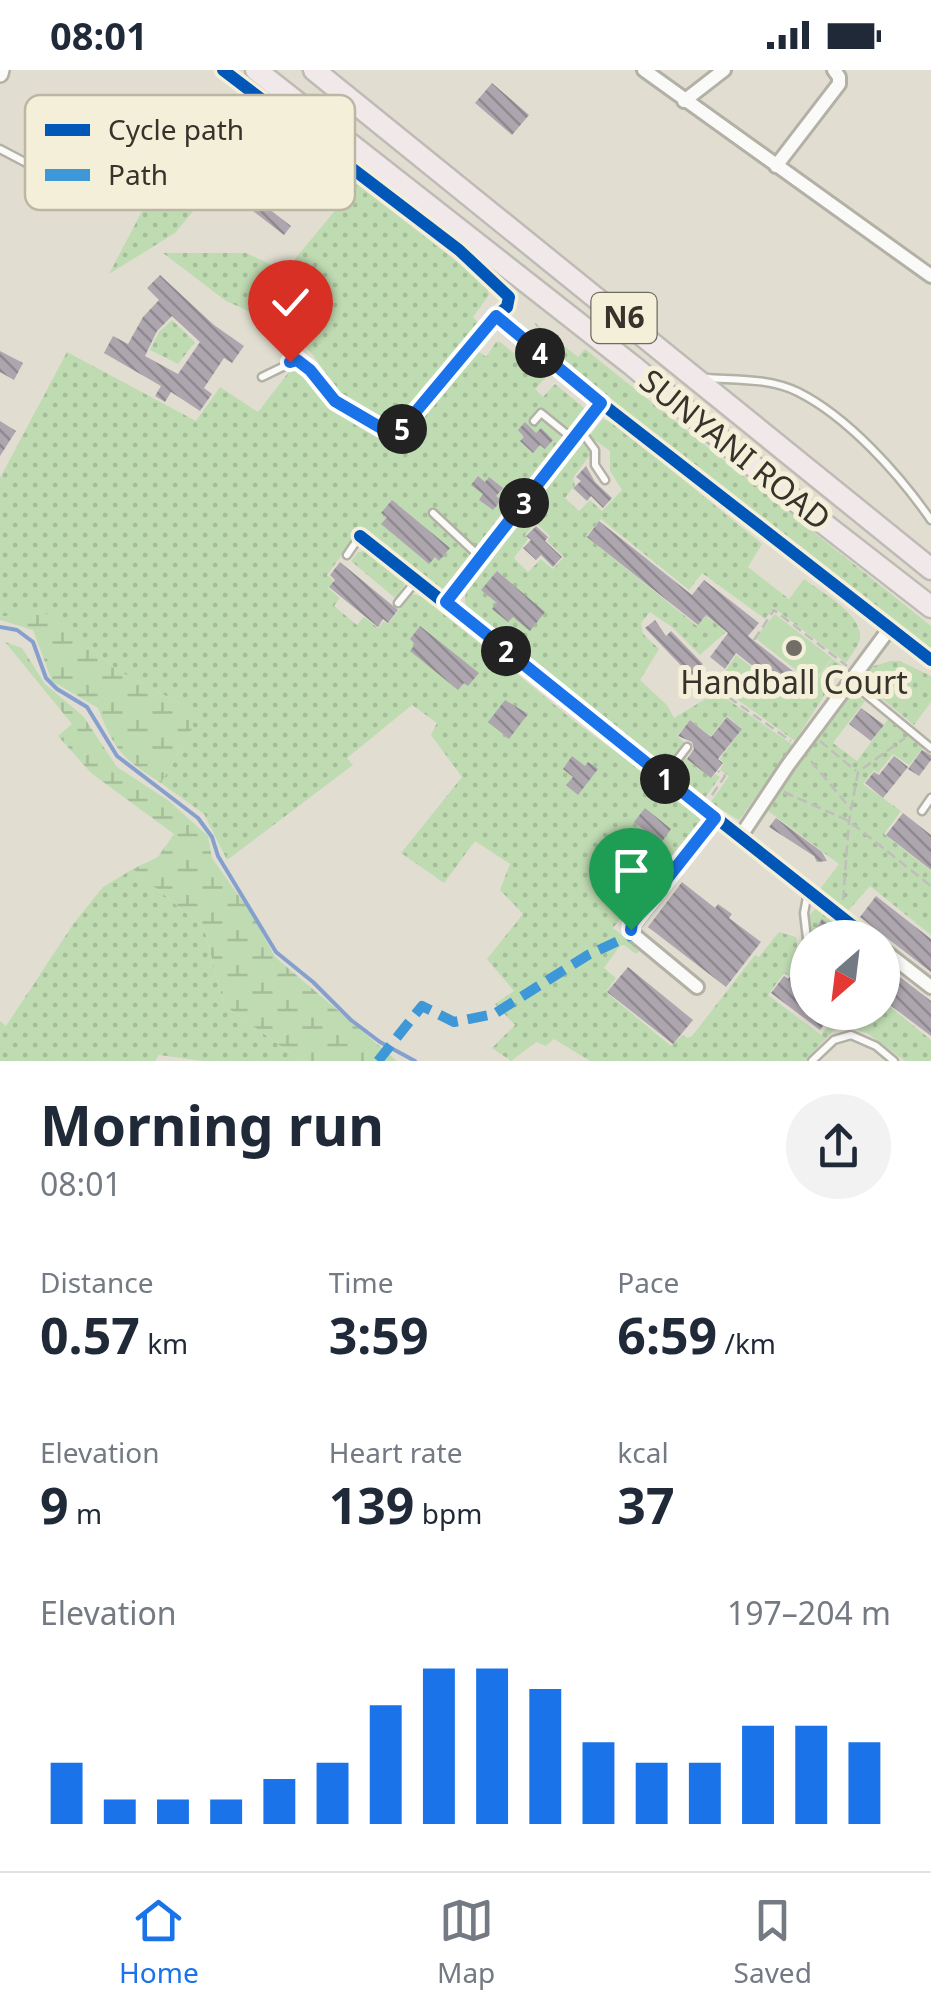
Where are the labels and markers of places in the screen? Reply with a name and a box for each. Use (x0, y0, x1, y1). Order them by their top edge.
pin (248, 260, 333, 363)
pin: 4 (515, 328, 565, 378)
pin: 5 (377, 404, 427, 454)
pin: 3 (499, 478, 549, 528)
pin: 2 (481, 626, 531, 676)
marker: Handball Court (783, 637, 805, 659)
place label: Handball Court (680, 660, 908, 703)
pin: 1 (640, 754, 690, 804)
pin (589, 828, 674, 931)

